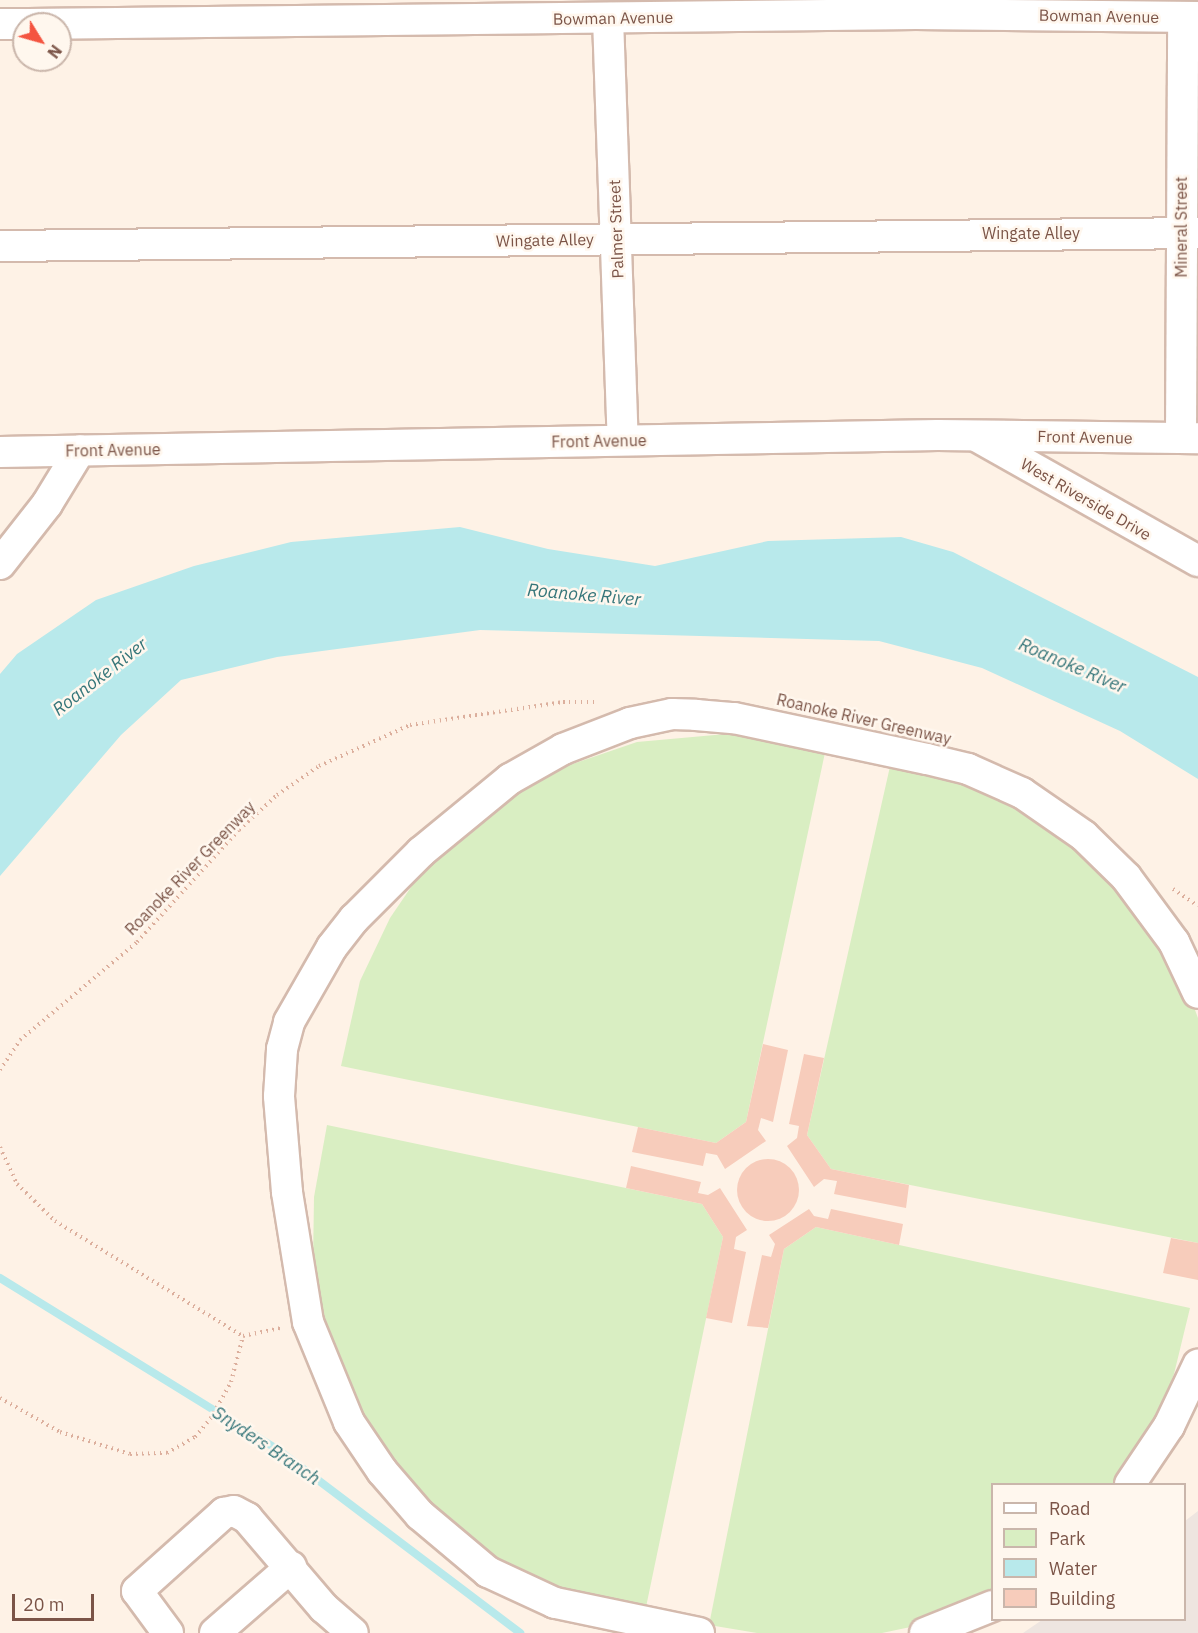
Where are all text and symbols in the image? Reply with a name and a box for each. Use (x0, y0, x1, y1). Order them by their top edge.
street label: Bowman Avenue (1039, 5, 1159, 27)
street label: Bowman Avenue (553, 7, 673, 29)
north arrow (12, 12, 72, 72)
text: N (43, 41, 66, 62)
street label: Mineral Street (1171, 176, 1191, 278)
street label: Palmer Street (605, 179, 627, 279)
street label: Wingate Alley (982, 223, 1080, 243)
street label: Wingate Alley (496, 230, 594, 250)
street label: Front Avenue (1037, 427, 1133, 447)
street label: Front Avenue (551, 431, 647, 451)
street label: Front Avenue (65, 440, 161, 460)
street label: West Riverside Drive (1017, 454, 1155, 544)
water label: Roanoke River (526, 579, 642, 611)
water label: Roanoke River (48, 633, 152, 721)
water label: Roanoke River (1015, 634, 1129, 698)
street label: Roanoke River Greenway (775, 690, 953, 748)
street label: Roanoke River Greenway (121, 797, 259, 939)
water label: Snyders Branch (208, 1402, 324, 1490)
legend (991, 1483, 1186, 1621)
text: Road (1049, 1497, 1090, 1520)
text: Park (1049, 1527, 1085, 1550)
text: Water (1049, 1557, 1097, 1580)
scale bar (15, 1582, 98, 1620)
text: Building (1049, 1587, 1115, 1610)
text: 20 m (23, 1593, 65, 1616)

